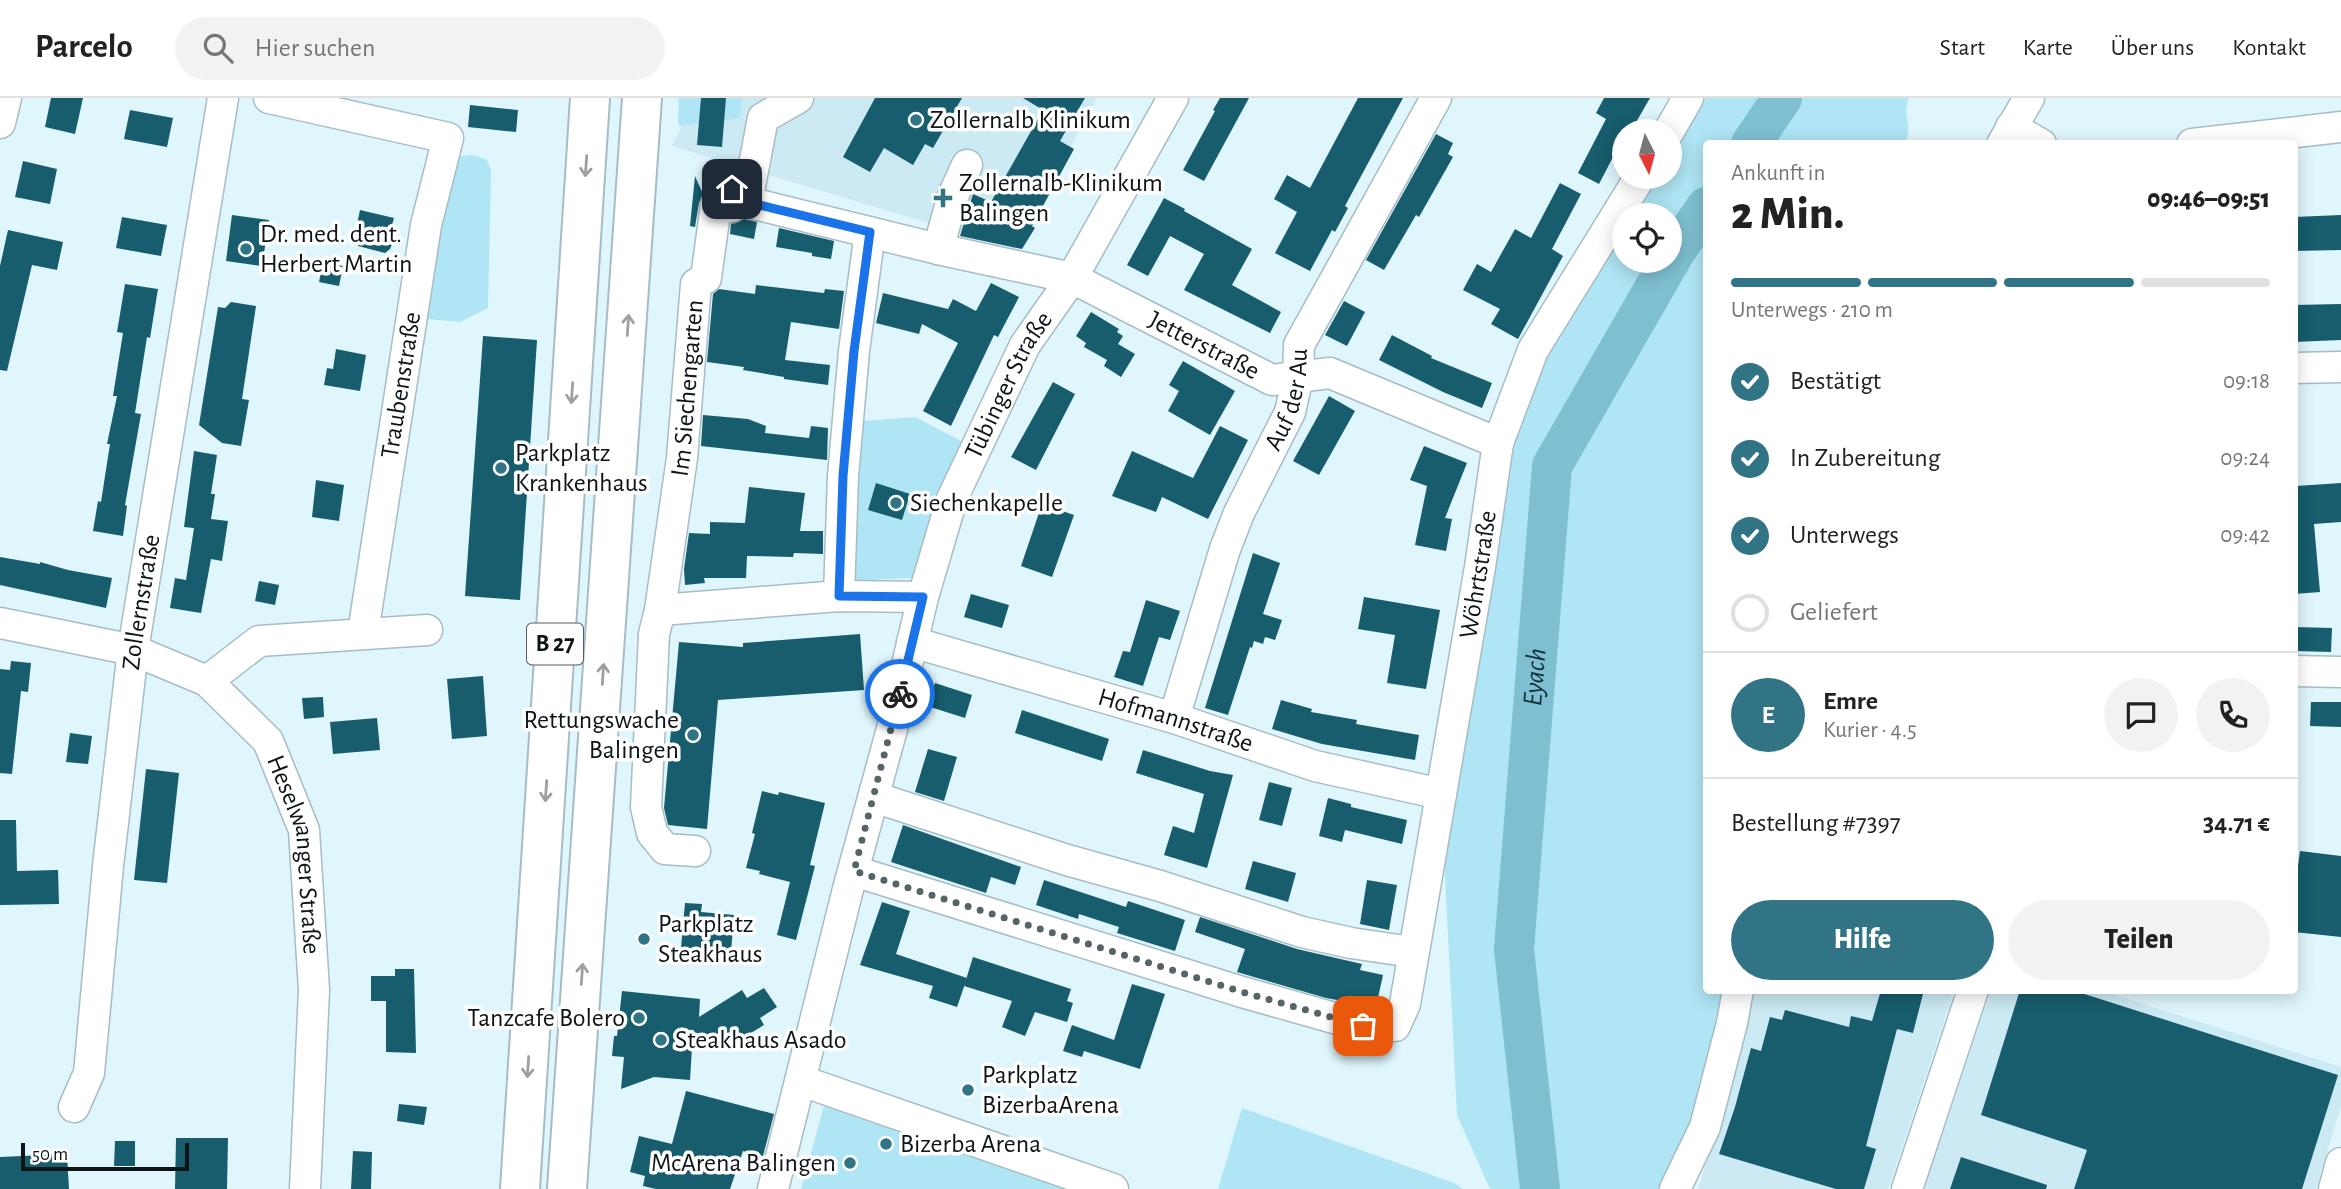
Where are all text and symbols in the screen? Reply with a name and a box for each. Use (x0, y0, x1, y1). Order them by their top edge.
search box (175, 17, 665, 80)
icon: search (199, 29, 237, 67)
text: Parcelo (35, 31, 133, 64)
text: Hier suchen (255, 35, 375, 61)
text: Start (1940, 36, 1985, 60)
text: Karte (2023, 36, 2073, 60)
text: Über uns (2111, 36, 2194, 60)
text: Kontakt (2232, 36, 2306, 60)
place label: Zollernalb Klinikum (930, 107, 1131, 133)
marker: Zollernalb Klinikum (908, 112, 924, 128)
north arrow (1612, 119, 1682, 189)
map controls (1612, 119, 1682, 273)
one-way arrow (579, 154, 592, 177)
pin (702, 159, 762, 219)
text: Ankunft in (1731, 162, 1825, 185)
icon: home (713, 170, 751, 208)
place label: Zollernalb-Klinikum Balingen (959, 170, 1163, 226)
text: 09:46–09:51 (2147, 186, 2270, 212)
marker: Zollernalb-Klinikum Balingen (933, 188, 953, 208)
text: 2 Min. (1731, 191, 1844, 237)
button: locate (1612, 203, 1682, 273)
place label: Dr. med. dent. Herbert Martin (260, 221, 412, 277)
marker: Dr. med. dent. Herbert Martin (238, 241, 254, 257)
street label: Im Siechengarten (666, 299, 708, 478)
text: Unterwegs · 210 m (1731, 299, 1893, 322)
street label: Jetterstraße (1144, 306, 1264, 384)
street label: Tübinger Straße (960, 307, 1057, 463)
street label: Traubenstraße (377, 310, 425, 460)
one-way arrow (621, 314, 634, 337)
street label: Auf der Au (1260, 348, 1312, 455)
icon: check (1731, 363, 1769, 401)
text: Bestätigt (1790, 368, 1881, 394)
text: 09:18 (2223, 370, 2270, 393)
one-way arrow (565, 381, 578, 404)
place label: Parkplatz Krankenhaus (515, 440, 648, 496)
icon: check (1731, 440, 1769, 478)
text: In Zubereitung (1790, 445, 1940, 471)
text: 09:24 (2220, 447, 2270, 470)
marker: Parkplatz Krankenhaus (493, 460, 509, 476)
place label: Siechenkapelle (910, 490, 1063, 516)
marker: Siechenkapelle (888, 495, 904, 511)
street label: Wöhrtstraße (1455, 509, 1501, 641)
icon: check (1731, 517, 1769, 555)
text: Unterwegs (1790, 522, 1899, 548)
text: 09:42 (2220, 524, 2270, 547)
street label: Zollernstraße (118, 532, 165, 671)
text: Geliefert (1790, 599, 1878, 625)
road number: B 27 (527, 624, 583, 664)
water label: Eyach (1519, 647, 1552, 707)
courier (865, 659, 935, 729)
one-way arrow (597, 663, 610, 686)
icon: bike (881, 675, 919, 713)
button: chat (2104, 678, 2178, 752)
button: phone (2196, 678, 2270, 752)
street label: Hofmannstraße (1095, 684, 1257, 757)
text: Emre (1823, 688, 1878, 714)
text: E (1761, 702, 1775, 728)
place label: Rettungswache Balingen (524, 707, 679, 763)
text: Kurier · 4.5 (1823, 719, 1917, 742)
marker: Rettungswache Balingen (685, 727, 701, 743)
street label: Heselwanger Straße (262, 751, 325, 955)
one-way arrow (539, 780, 552, 802)
text: Bestellung #7397 (1731, 810, 1900, 836)
text: 34.71 € (2203, 810, 2270, 836)
button: Hilfe (1731, 900, 1994, 980)
button: Teilen (2008, 900, 2270, 980)
place label: Parkplatz Steakhaus (658, 911, 762, 967)
marker: Parkplatz Steakhaus (636, 931, 652, 947)
one-way arrow (576, 963, 589, 986)
pin (1333, 996, 1393, 1056)
place label: Tanzcafe Bolero (467, 1005, 625, 1031)
icon: bag (1344, 1007, 1382, 1045)
marker: Tanzcafe Bolero (631, 1010, 647, 1026)
place label: Steakhaus Asado (675, 1027, 847, 1053)
marker: Steakhaus Asado (653, 1032, 669, 1048)
one-way arrow (521, 1055, 534, 1078)
place label: Parkplatz BizerbaArena (982, 1062, 1119, 1118)
marker: Parkplatz BizerbaArena (960, 1082, 976, 1098)
place label: Bizerba Arena (900, 1131, 1041, 1157)
marker: Bizerba Arena (878, 1136, 894, 1152)
scale bar (21, 1140, 189, 1172)
text: 50 m (32, 1145, 68, 1164)
place label: McArena Balingen (651, 1150, 836, 1176)
marker: McArena Balingen (842, 1155, 858, 1171)

